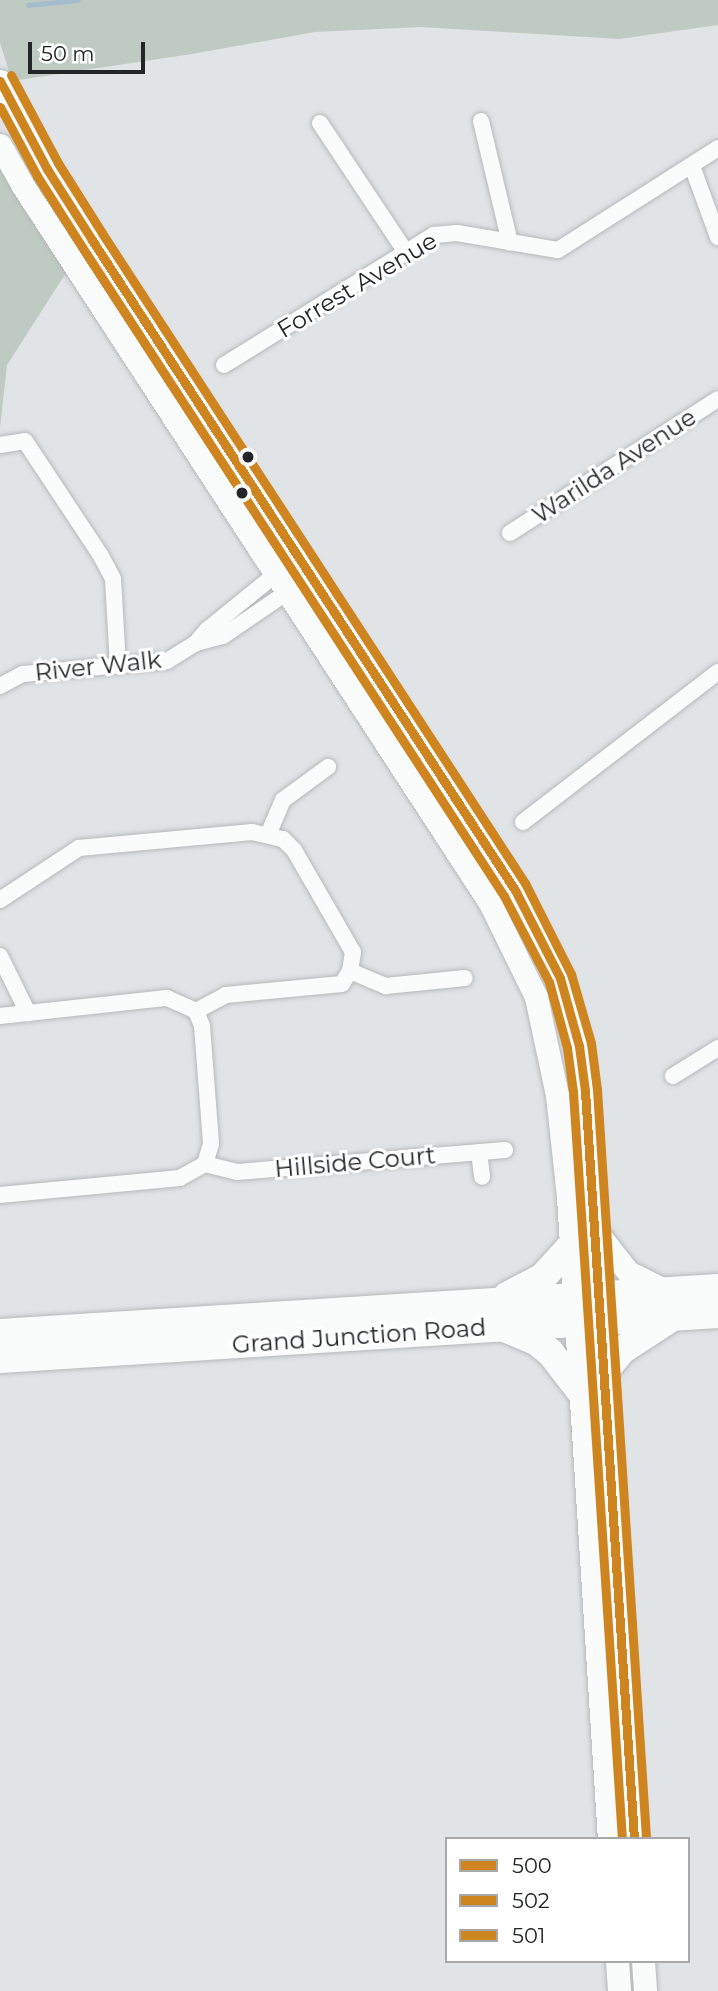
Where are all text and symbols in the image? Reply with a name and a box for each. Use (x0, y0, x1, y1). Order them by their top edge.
scale bar (32, 28, 149, 72)
text: 50 m (41, 41, 95, 66)
street label: Forrest Avenue (272, 226, 442, 344)
street label: Warilda Avenue (527, 402, 701, 530)
unlabelled marker (241, 450, 255, 464)
unlabelled marker (235, 486, 249, 500)
street label: River Walk (33, 645, 163, 687)
street label: Hillside Court (273, 1141, 437, 1183)
street label: Grand Junction Road (231, 1313, 487, 1359)
legend (445, 1837, 690, 1963)
text: 500 (512, 1853, 552, 1878)
text: 502 (512, 1888, 550, 1913)
text: 501 (512, 1923, 545, 1948)

